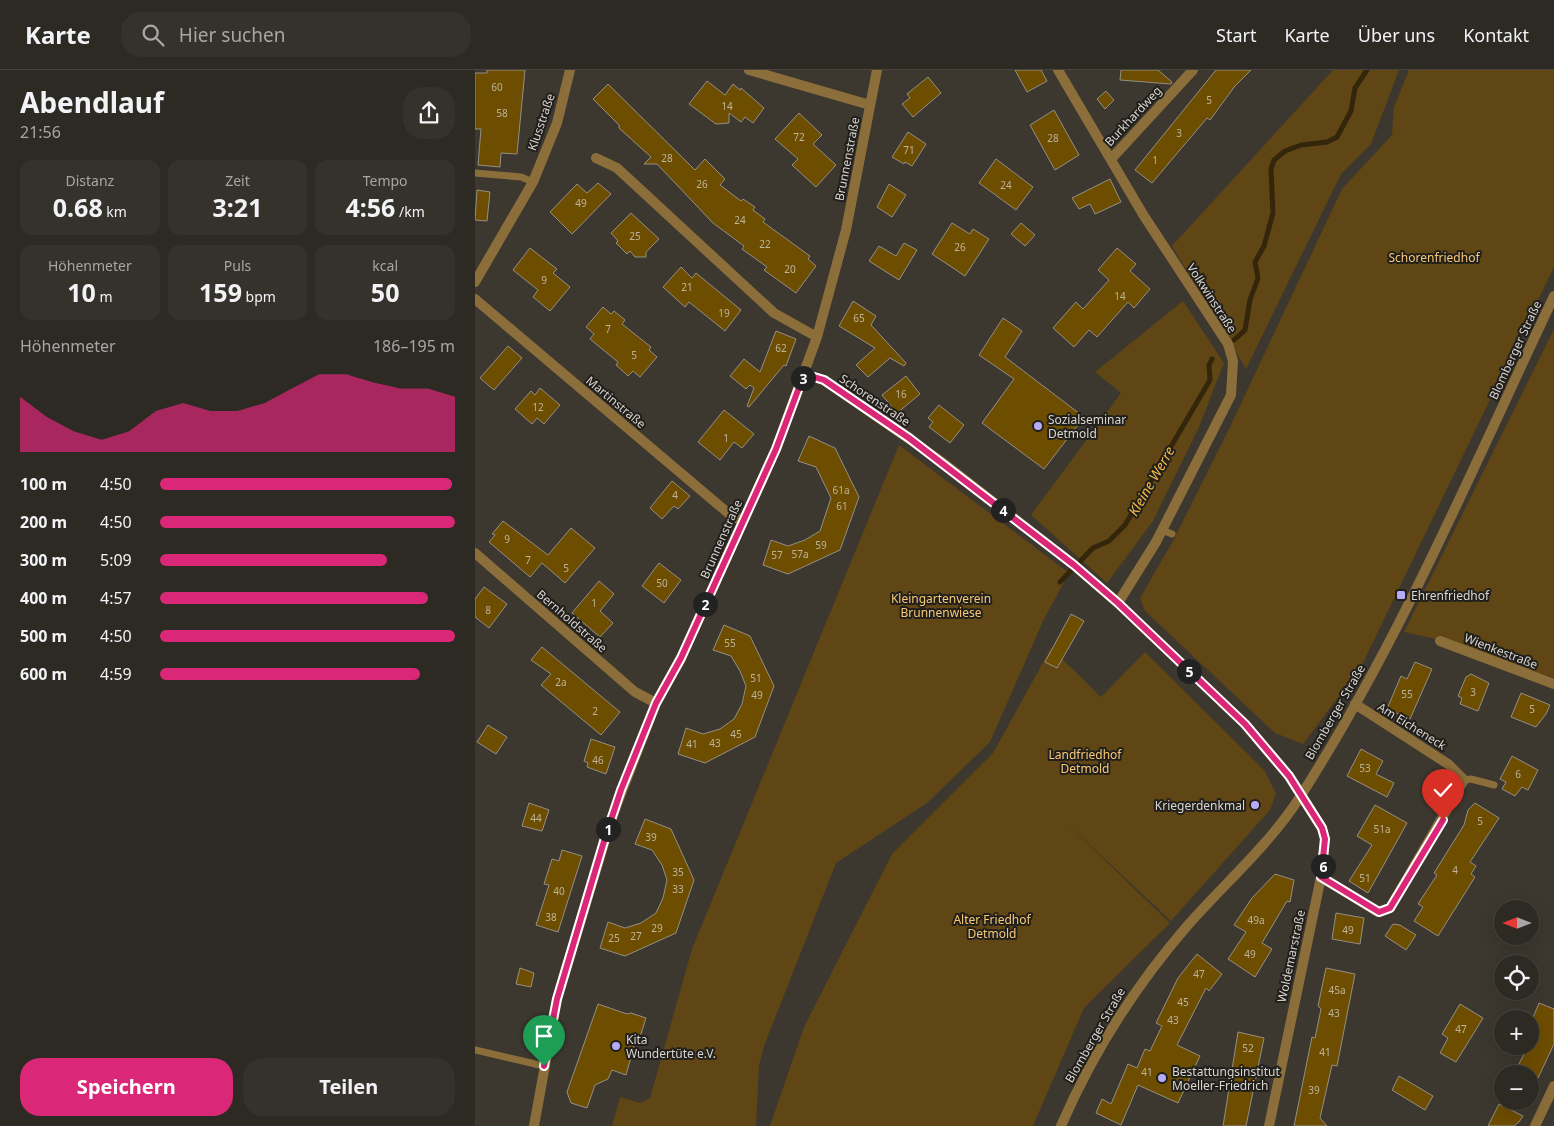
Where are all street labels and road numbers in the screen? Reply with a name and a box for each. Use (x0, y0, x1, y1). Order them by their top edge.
street label: Burkhardweg (1101, 82, 1165, 150)
street label: Klusstraße (523, 91, 559, 153)
street label: Brunnenstraße (831, 115, 864, 202)
street label: Volkwinstraße (1183, 260, 1241, 336)
street label: Blomberger Straße (1485, 298, 1545, 402)
street label: Schorenstraße (836, 370, 914, 430)
street label: Martinstraße (582, 372, 650, 432)
street label: Brunnenstraße (696, 496, 746, 581)
street label: Bernholdstraße (533, 586, 611, 656)
street label: Wienkestraße (1462, 629, 1540, 673)
street label: Blomberger Straße (1301, 661, 1369, 763)
street label: Am Eicheneck (1374, 698, 1450, 754)
street label: Woldemarstraße (1273, 908, 1309, 1004)
street label: Blomberger Straße (1061, 984, 1129, 1086)

